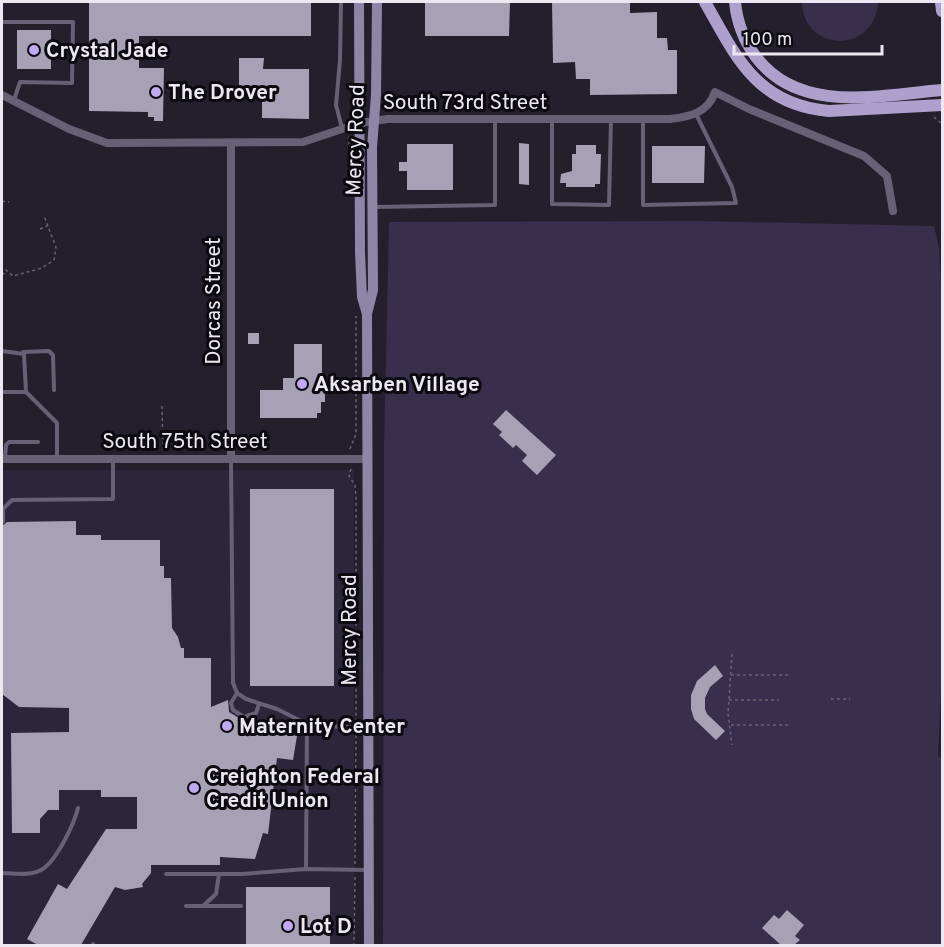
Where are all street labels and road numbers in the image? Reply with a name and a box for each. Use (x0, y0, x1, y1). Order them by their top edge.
street label: Mercy Road (341, 84, 372, 196)
street label: South 73rd Street (383, 90, 547, 117)
street label: Dorcas Street (201, 237, 228, 365)
street label: South 75th Street (102, 429, 268, 456)
street label: Mercy Road (337, 574, 364, 686)

